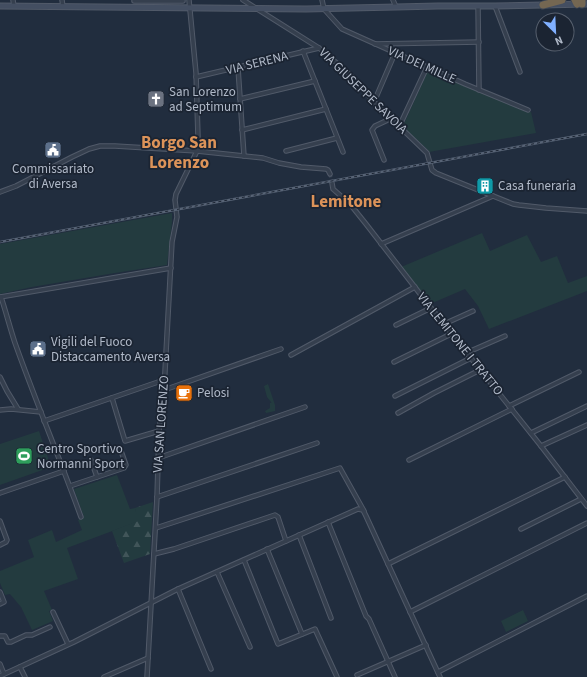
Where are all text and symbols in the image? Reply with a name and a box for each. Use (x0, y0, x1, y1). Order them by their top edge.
north arrow (535, 12, 575, 52)
text: N (552, 32, 565, 49)
street label: VIA DEI MILLE (385, 42, 459, 88)
street label: VIA GIUSEPPE SAVOIA (315, 44, 412, 139)
street label: VIA SERENA (224, 46, 291, 79)
place label: San Lorenzo ad Septimum (169, 83, 242, 116)
church icon: San Lorenzo ad Septimum (146, 89, 166, 109)
district label: Borgo San Lorenzo (141, 131, 217, 175)
public building icon: Commissariato di Aversa (43, 140, 63, 160)
place label: Commissariato di Aversa (12, 160, 94, 193)
building icon: Casa funeraria (475, 176, 495, 196)
place label: Casa funeraria (498, 177, 576, 195)
district label: Lemitone (311, 190, 382, 214)
street label: VIA LEMITONE I TRATTO (413, 289, 507, 399)
place label: Vigili del Fuoco Distaccamento Aversa (51, 333, 170, 366)
public building icon: Vigili del Fuoco Distaccamento Aversa (28, 339, 48, 359)
street label: VIA SAN LORENZO (149, 375, 173, 473)
cafe icon: Pelosi (174, 383, 194, 403)
place label: Pelosi (197, 384, 229, 402)
place label: Centro Sportivo Normanni Sport (37, 440, 125, 473)
sports icon: Centro Sportivo Normanni Sport (14, 446, 34, 466)

